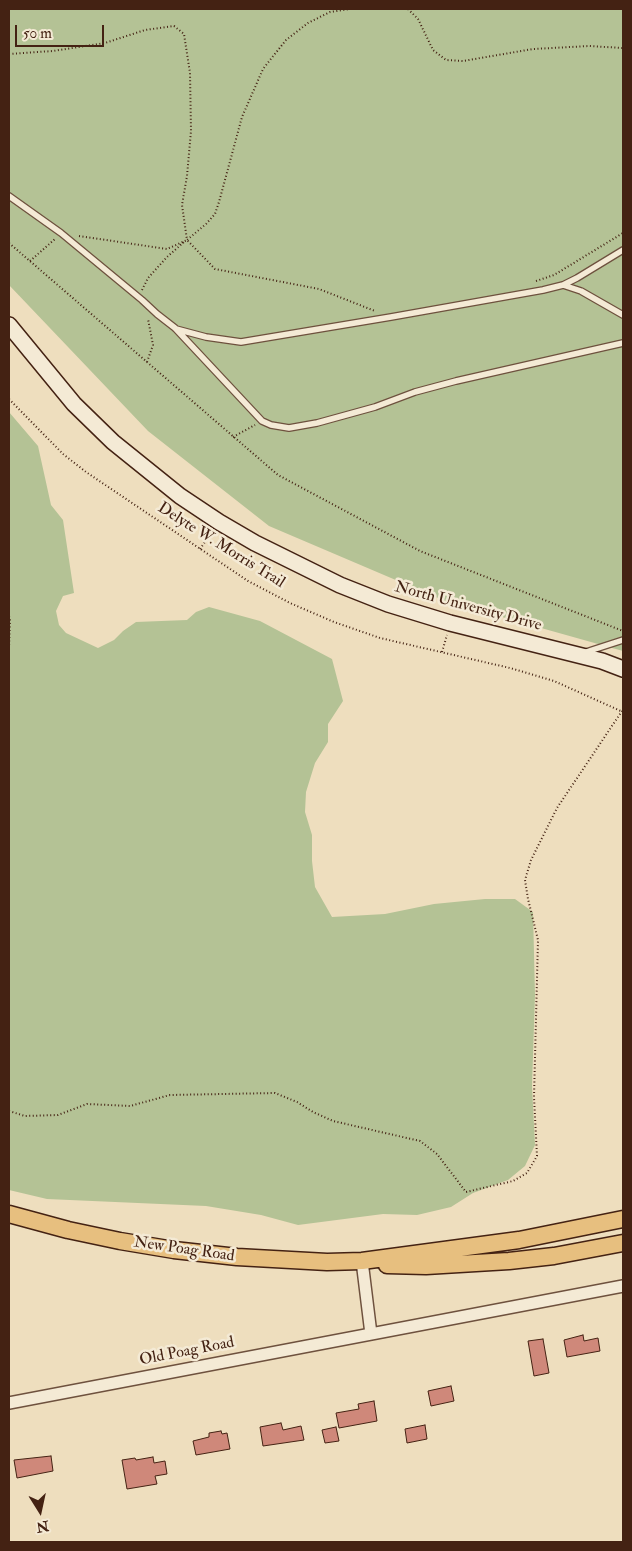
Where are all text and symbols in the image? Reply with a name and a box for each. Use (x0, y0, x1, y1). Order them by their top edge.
scale bar (18, 15, 106, 47)
text: 50 m (23, 24, 52, 43)
street label: Delyte W. Morris Trail (154, 499, 288, 593)
street label: North University Drive (392, 578, 544, 636)
street label: New Poag Road (132, 1233, 236, 1267)
street label: Old Poag Road (138, 1333, 236, 1371)
north arrow (15, 1486, 65, 1536)
text: N (35, 1517, 50, 1536)

